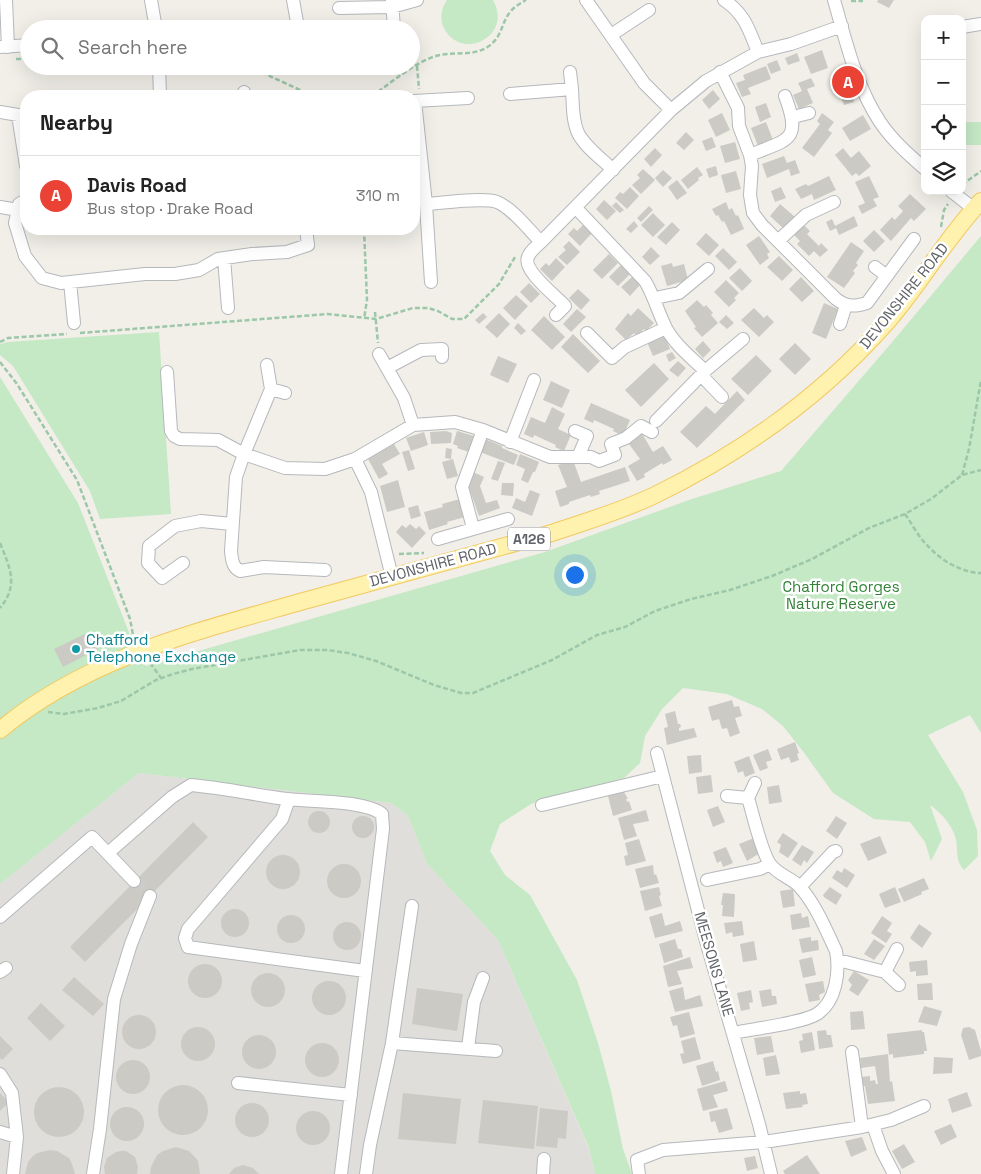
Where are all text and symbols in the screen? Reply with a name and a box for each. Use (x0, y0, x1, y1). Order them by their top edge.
map controls (921, 15, 966, 195)
button: + (921, 15, 966, 60)
search box (20, 20, 420, 75)
icon: search (38, 34, 66, 62)
text: Search here (78, 35, 188, 60)
button: − (921, 60, 966, 105)
pin: A (832, 63, 864, 101)
button: locate (921, 105, 966, 150)
text: Nearby (40, 109, 113, 136)
button: layers (921, 150, 966, 195)
text: Davis Road (87, 173, 187, 198)
text: A (51, 185, 61, 206)
text: 310 m (356, 185, 400, 206)
text: Bus stop · Drake Road (87, 198, 253, 219)
street label: DEVONSHIRE ROAD (855, 239, 952, 352)
road number: A126 (508, 528, 550, 550)
street label: DEVONSHIRE ROAD (367, 538, 498, 591)
your location (562, 562, 588, 588)
park label: Chafford Gorges Nature Reserve (782, 577, 900, 613)
place label: Chafford Telephone Exchange (86, 630, 236, 666)
marker: Chafford Telephone Exchange (70, 643, 82, 655)
street label: MEESONS LANE (690, 909, 739, 1018)

